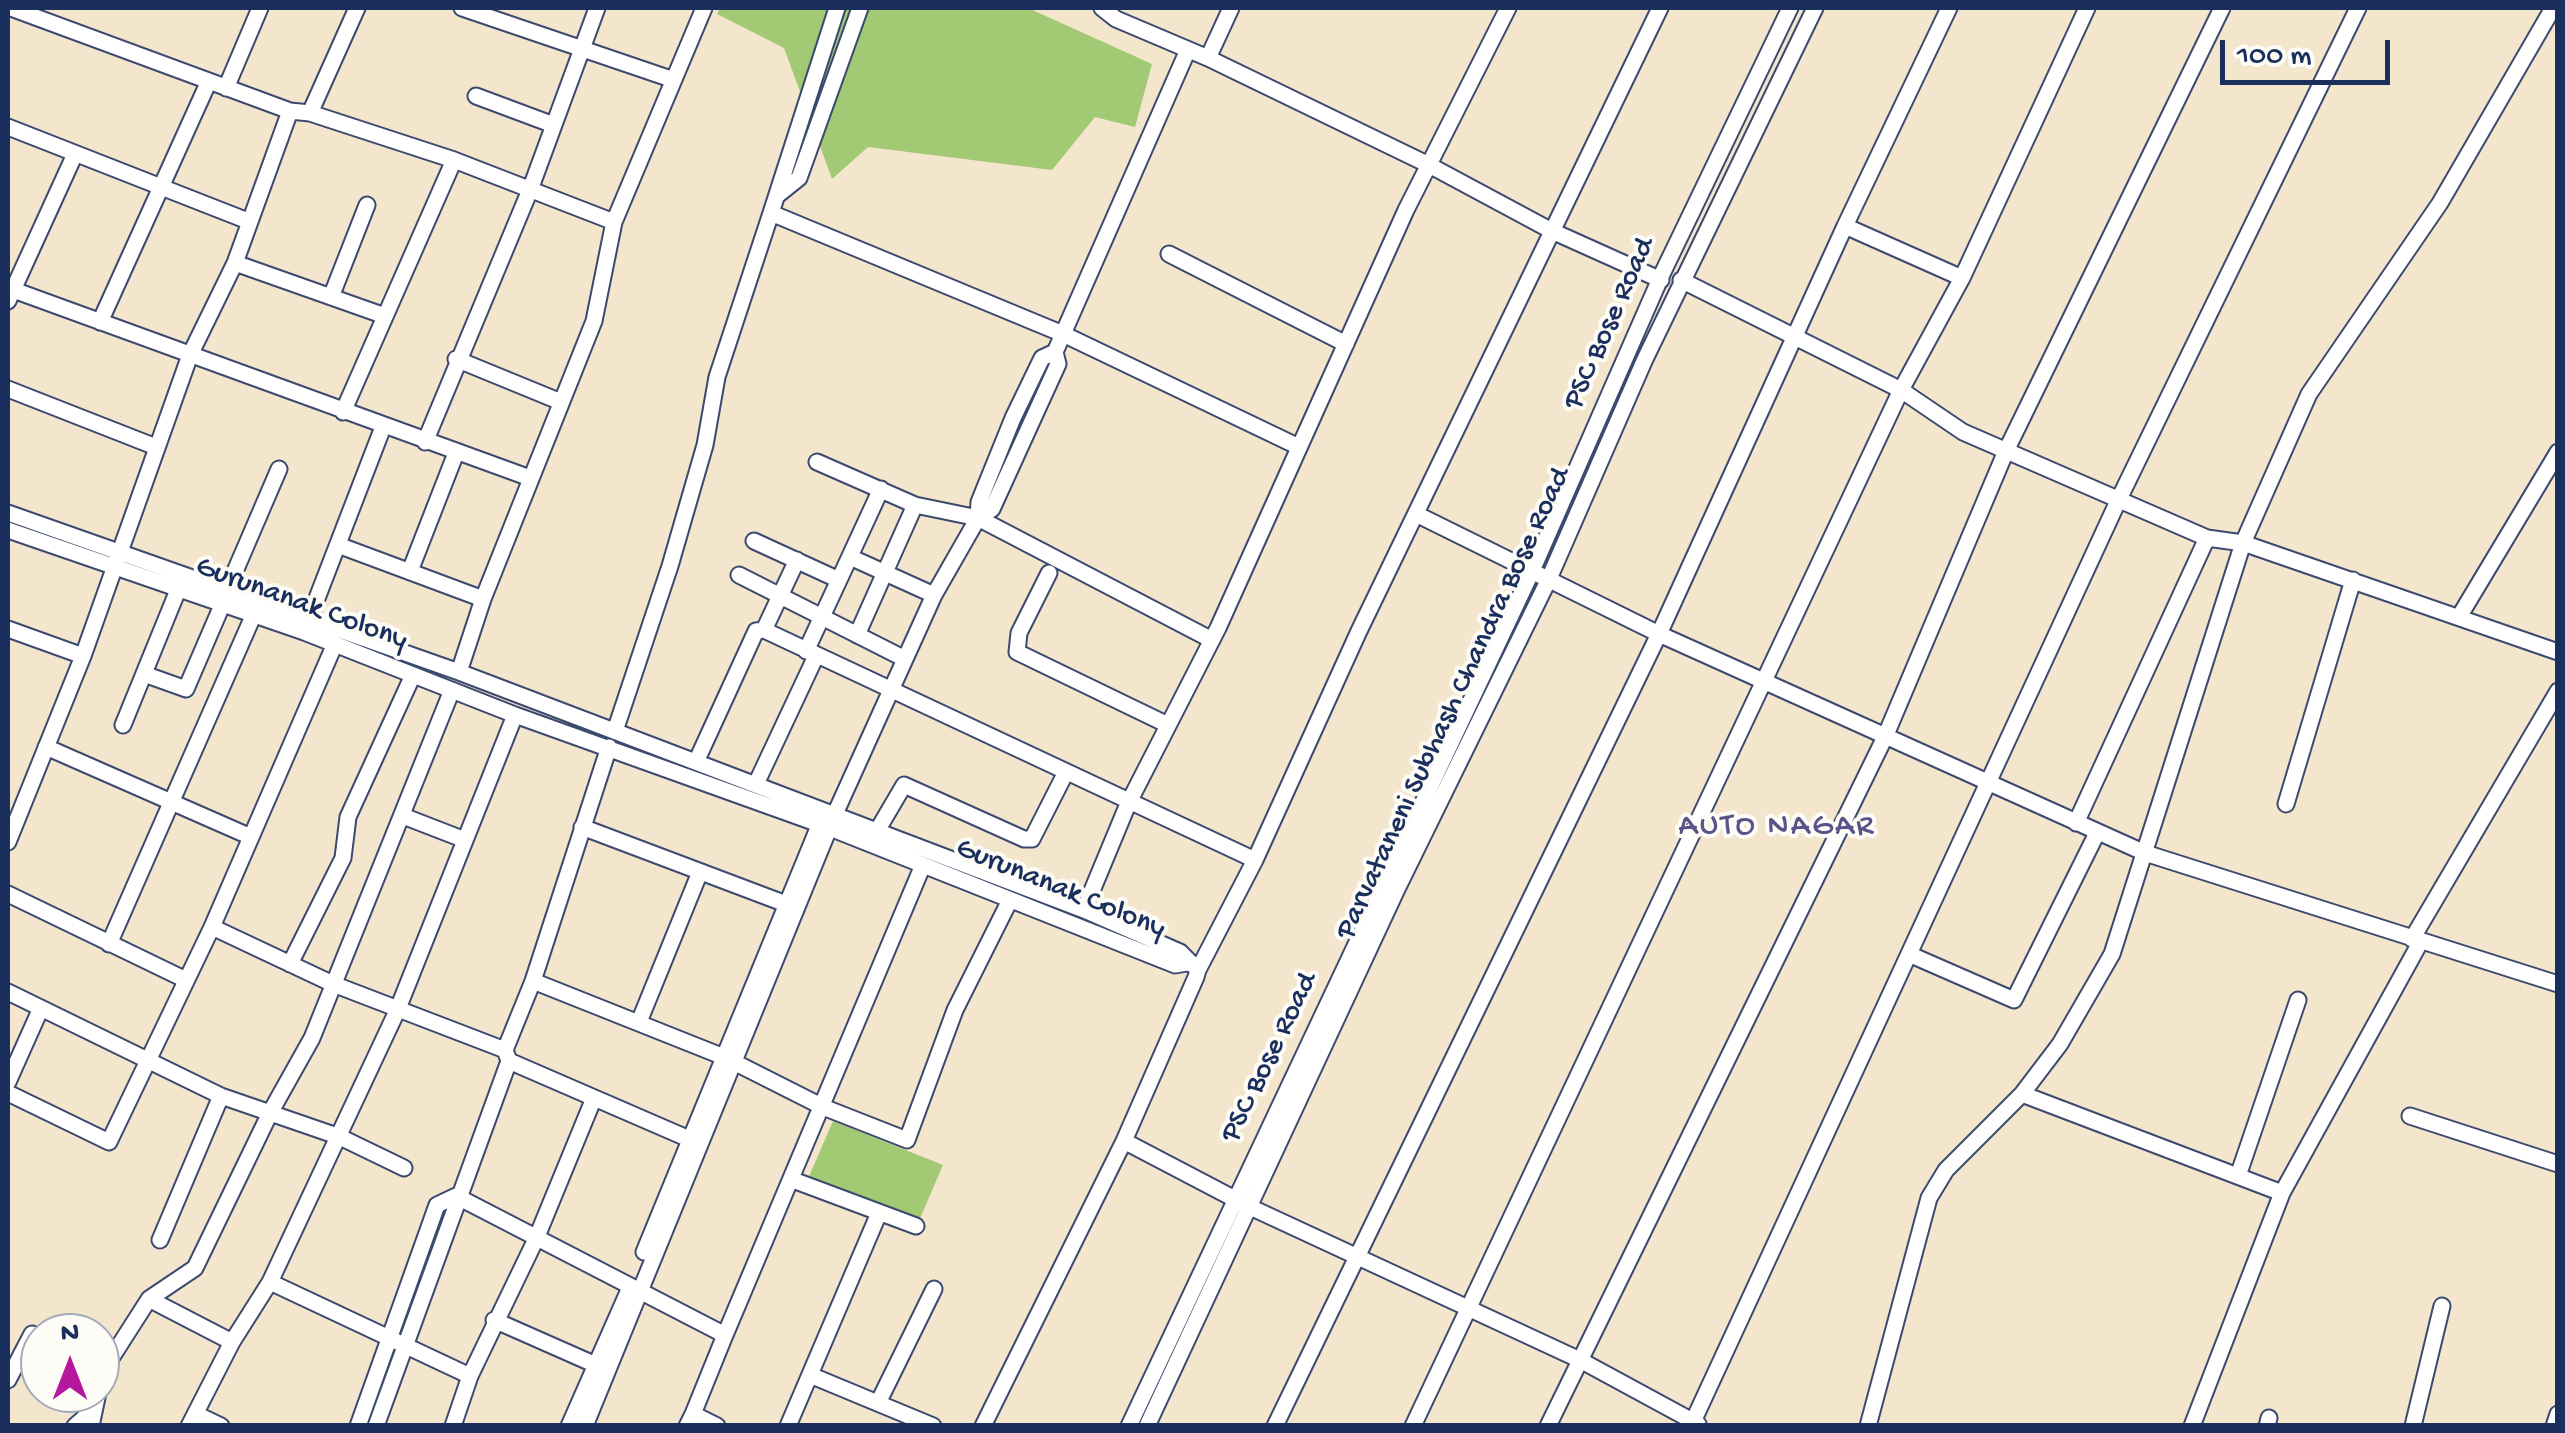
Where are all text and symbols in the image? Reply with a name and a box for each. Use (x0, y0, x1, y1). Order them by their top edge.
scale bar (2225, 20, 2395, 82)
text: 100 m (2237, 40, 2312, 75)
street label: PSC Bose Road (1557, 233, 1665, 415)
street label: Parvataneni Subhash Chandra Bose Road (1330, 462, 1580, 946)
street label: Gurunanak Colony (190, 550, 412, 660)
district label: AUTO NAGAR (1678, 809, 1876, 847)
street label: Gurunanak Colony (950, 832, 1170, 948)
street label: PSC Bose Road (1215, 967, 1327, 1149)
north arrow (20, 1313, 120, 1413)
text: N (61, 1318, 79, 1351)

